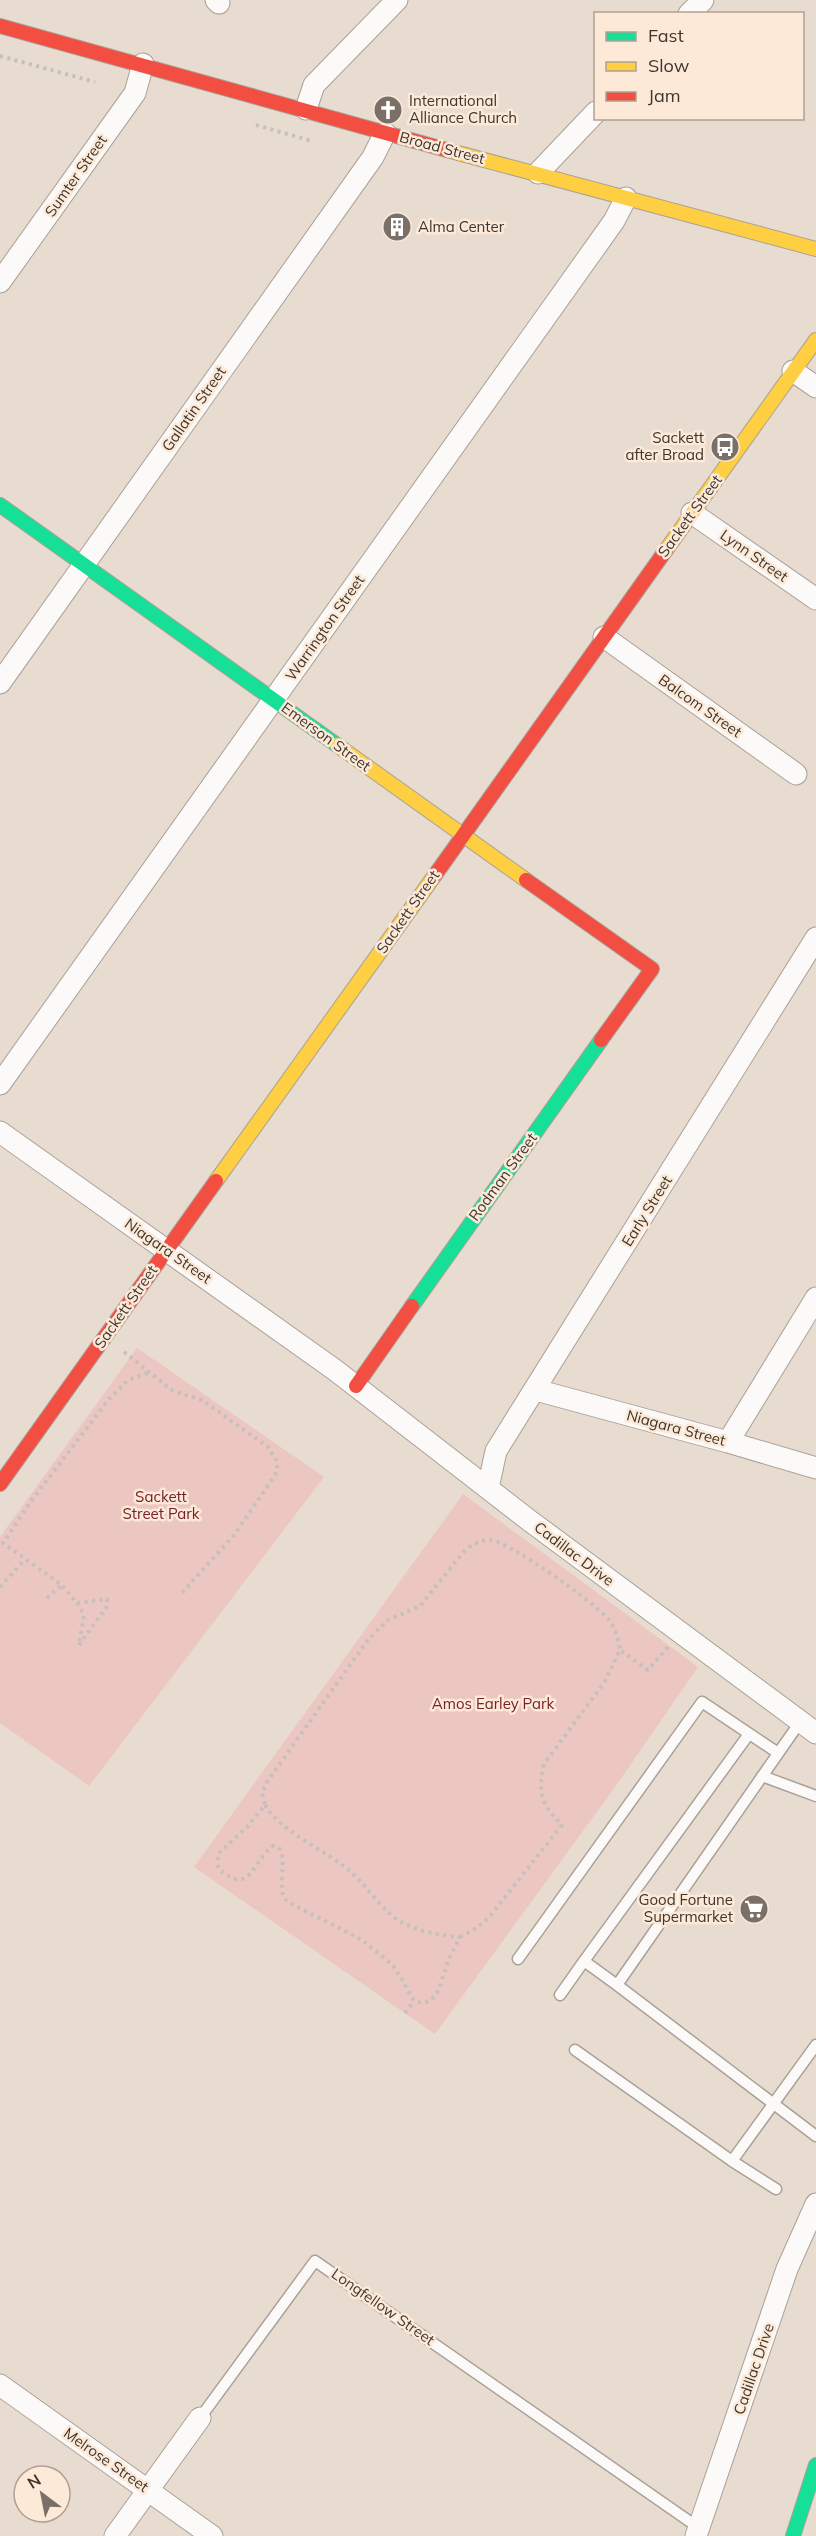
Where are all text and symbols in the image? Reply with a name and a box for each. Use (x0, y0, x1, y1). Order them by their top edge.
legend (594, 12, 804, 120)
text: Fast (648, 24, 684, 47)
text: Slow (648, 54, 690, 77)
text: Jam (648, 84, 681, 107)
place label: International Alliance Church (409, 91, 517, 127)
church icon: International Alliance Church (372, 94, 404, 126)
street label: Broad Street (397, 127, 487, 168)
street label: Sumter Street (40, 131, 111, 220)
building icon: Alma Center (381, 211, 413, 243)
place label: Alma Center (418, 217, 505, 236)
street label: Gallatin Street (157, 363, 230, 455)
place label: Sackett after Broad (625, 428, 704, 464)
bus stop icon: Sackett after Broad (709, 431, 741, 463)
street label: Sackett Street (653, 471, 726, 561)
street label: Lynn Street (717, 525, 792, 586)
street label: Warrington Street (281, 571, 368, 684)
street label: Balcom Street (655, 670, 746, 741)
street label: Emerson Street (278, 698, 375, 775)
street label: Sackett Street (372, 866, 443, 957)
street label: Rodman Street (464, 1129, 541, 1224)
street label: Early Street (617, 1172, 676, 1250)
street label: Niagara Street (121, 1214, 215, 1288)
street label: Sackett Street (90, 1261, 161, 1352)
street label: Niagara Street (625, 1405, 728, 1450)
park label: Sackett Street Park (123, 1487, 200, 1523)
street label: Cadillac Drive (531, 1517, 618, 1590)
park label: Amos Earley Park (432, 1694, 554, 1713)
place label: Good Fortune Supermarket (639, 1890, 733, 1926)
supermarket icon: Good Fortune Supermarket (738, 1893, 770, 1925)
street label: Longfellow Street (328, 2264, 439, 2349)
street label: Cadillac Drive (729, 2321, 778, 2417)
street label: Melrose Street (60, 2423, 152, 2496)
north arrow (12, 2464, 72, 2524)
text: N (24, 2470, 44, 2493)

